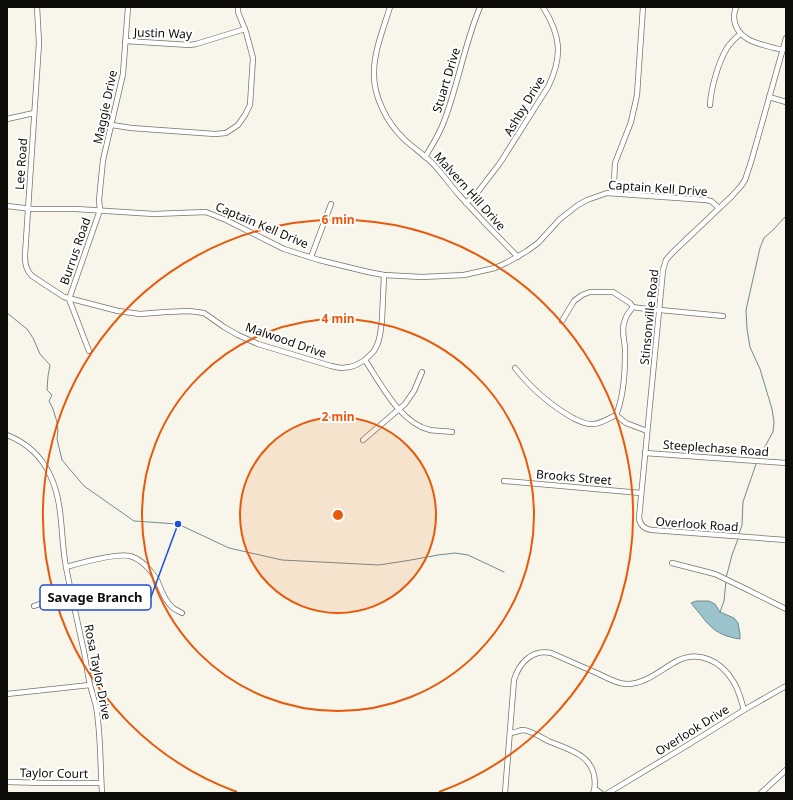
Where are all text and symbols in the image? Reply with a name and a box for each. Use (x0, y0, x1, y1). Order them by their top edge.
street label: Justin Way (133, 23, 193, 43)
street label: Stuart Drive (428, 45, 464, 115)
street label: Maggie Drive (89, 68, 121, 145)
street label: Ashby Drive (499, 73, 549, 139)
street label: Lee Road (11, 138, 31, 190)
street label: Malvern Hill Drive (430, 148, 510, 234)
street label: Captain Kell Drive (608, 176, 708, 200)
street label: Captain Kell Drive (213, 198, 311, 252)
text: 6 min (321, 211, 355, 228)
street label: Burrus Road (56, 215, 94, 287)
street label: Stinsonville Road (636, 268, 662, 366)
text: 4 min (321, 310, 355, 327)
street label: Malwood Drive (243, 318, 329, 362)
text: 2 min (321, 408, 355, 425)
street label: Steeplechase Road (662, 436, 770, 460)
street label: Brooks Street (535, 465, 613, 489)
centre of rings (331, 508, 345, 522)
street label: Overlook Road (655, 513, 739, 535)
callout: Savage Branch (40, 585, 151, 610)
text: Savage Branch (47, 588, 143, 606)
street label: Rosa Taylor Drive (80, 623, 116, 721)
street label: Overlook Drive (652, 700, 732, 759)
street label: Taylor Court (20, 764, 89, 782)

